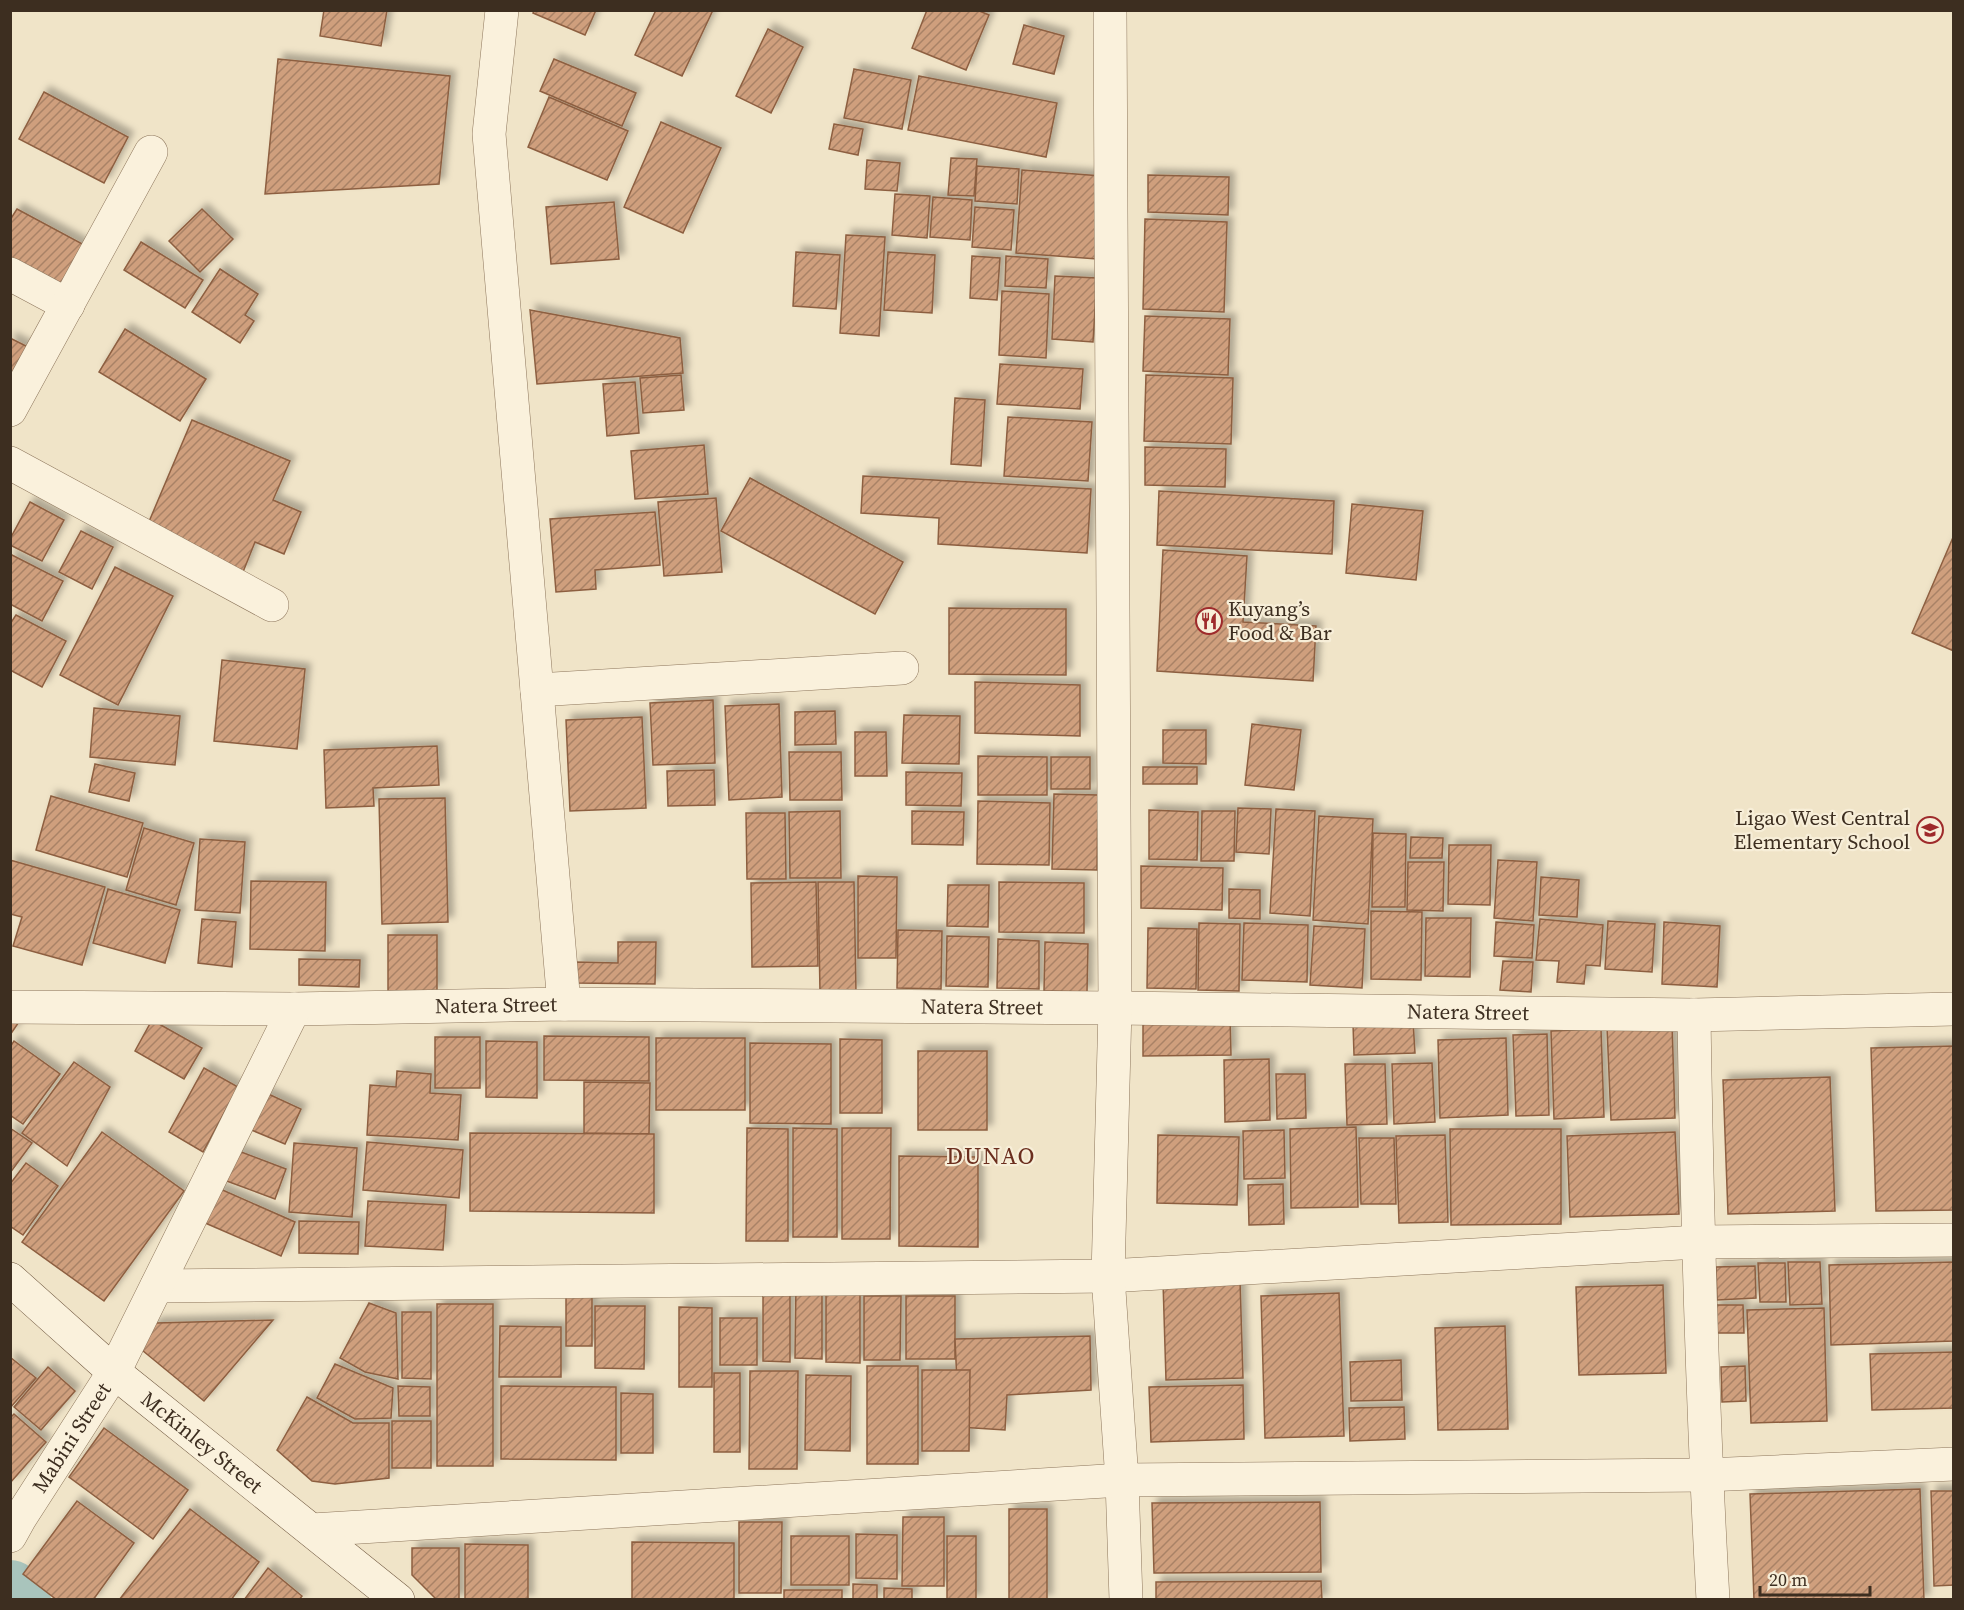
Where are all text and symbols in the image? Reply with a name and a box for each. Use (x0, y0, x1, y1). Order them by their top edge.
place label: Kuyang’s Food & Bar (1228, 594, 1332, 647)
restaurant icon: Kuyang’s Food & Bar (1194, 606, 1224, 636)
place label: Ligao West Central Elementary School (1733, 803, 1910, 856)
school or university icon: Ligao West Central Elementary School (1915, 815, 1945, 845)
street label: Natera Street (435, 989, 557, 1020)
street label: Natera Street (921, 992, 1043, 1021)
street label: Natera Street (1407, 997, 1529, 1027)
district label: DUNAO (946, 1139, 1036, 1172)
street label: Mabini Street (25, 1377, 118, 1498)
street label: McKinley Street (135, 1384, 269, 1500)
scale bar (1760, 1559, 1870, 1597)
text: 20 m (1769, 1567, 1807, 1592)

